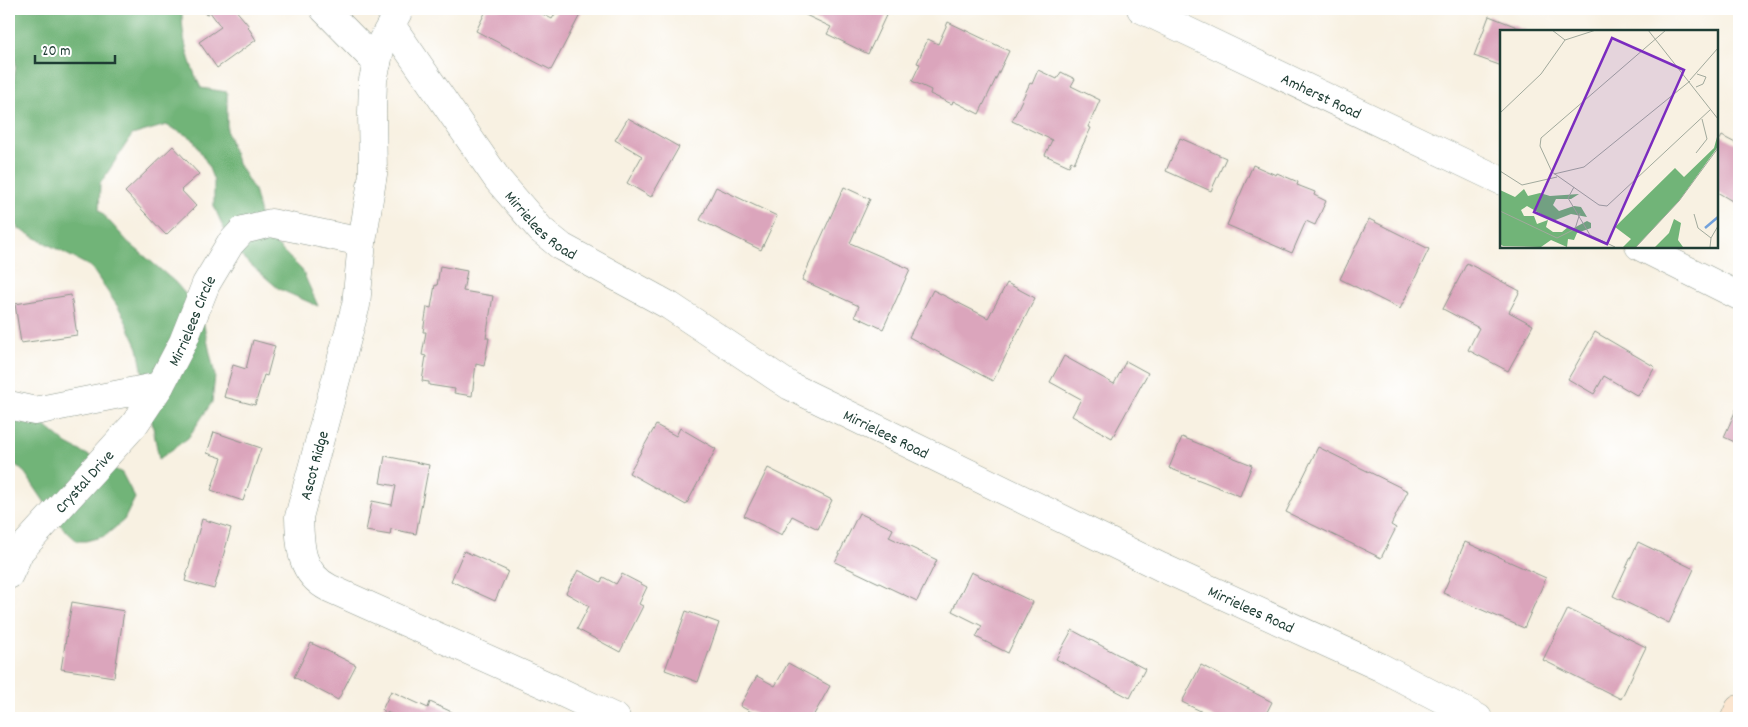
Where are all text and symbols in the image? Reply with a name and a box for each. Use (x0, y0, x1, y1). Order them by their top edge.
inset map (1500, 30, 1718, 248)
scale bar (35, 32, 115, 64)
text: 20 m (42, 41, 70, 63)
street label: Amherst Road (1277, 68, 1364, 126)
street label: Mirrielees Road (498, 187, 580, 267)
street label: Mirrielees Circle (163, 272, 223, 371)
street label: Mirrielees Road (839, 405, 932, 466)
street label: Ascot Ridge (295, 428, 336, 503)
street label: Crystal Drive (50, 446, 120, 519)
street label: Mirrielees Road (1204, 581, 1297, 640)

